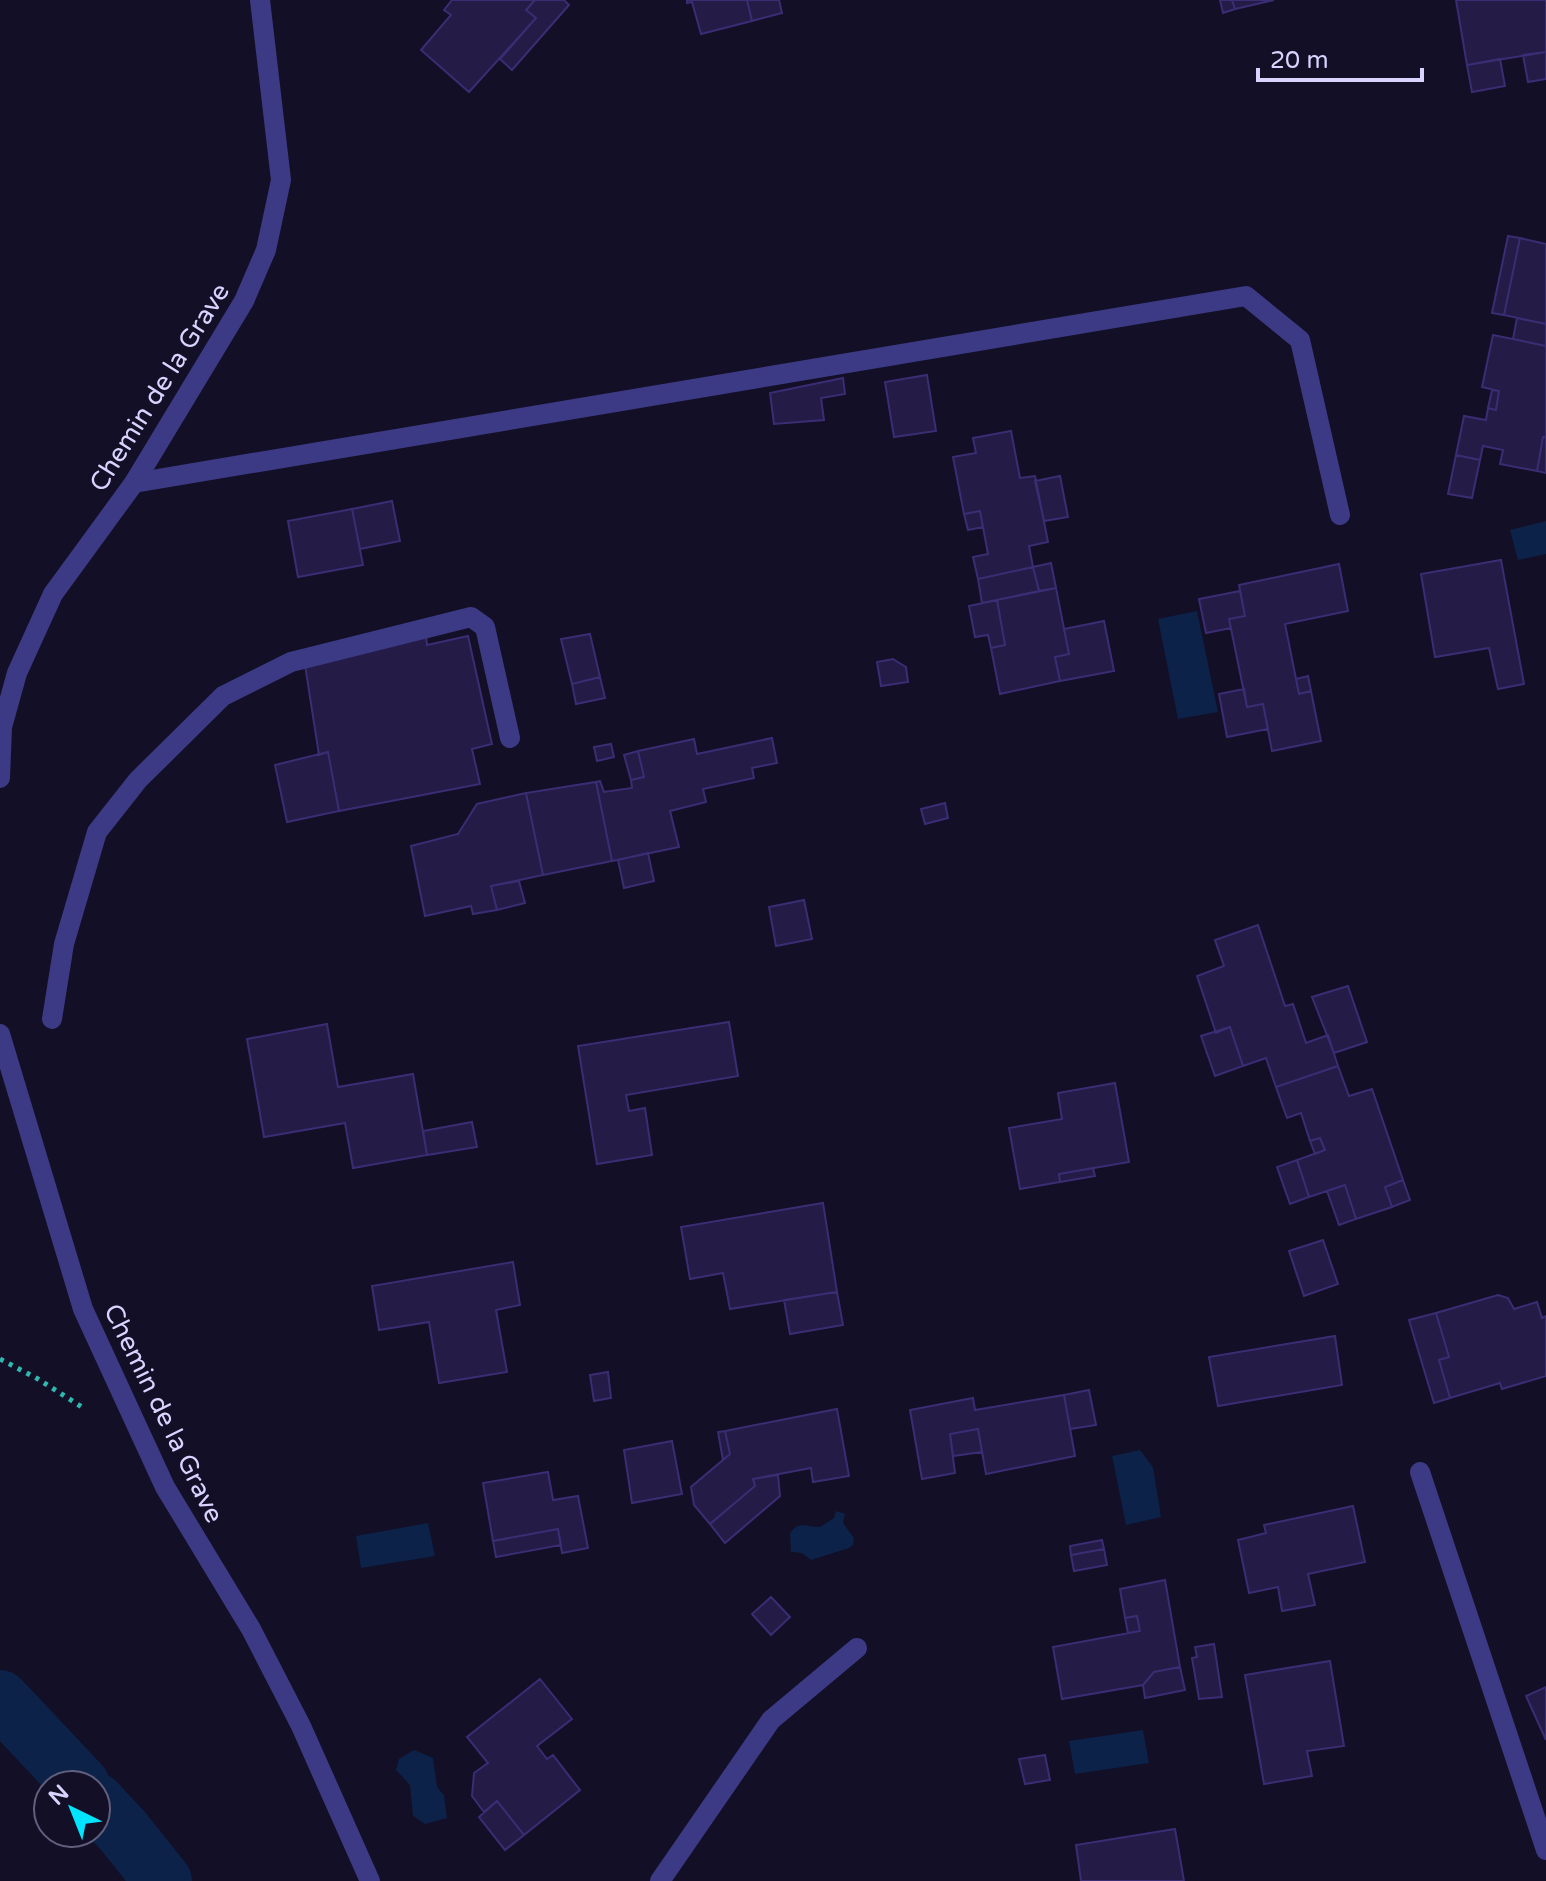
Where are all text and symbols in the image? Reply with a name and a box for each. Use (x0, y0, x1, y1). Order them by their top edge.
scale bar (1258, 32, 1422, 82)
text: 20 m (1270, 46, 1328, 75)
street label: Chemin de la Grave (83, 277, 236, 497)
street label: Chemin de la Grave (97, 1299, 230, 1528)
north arrow (32, 1769, 112, 1849)
text: N (44, 1780, 74, 1811)

